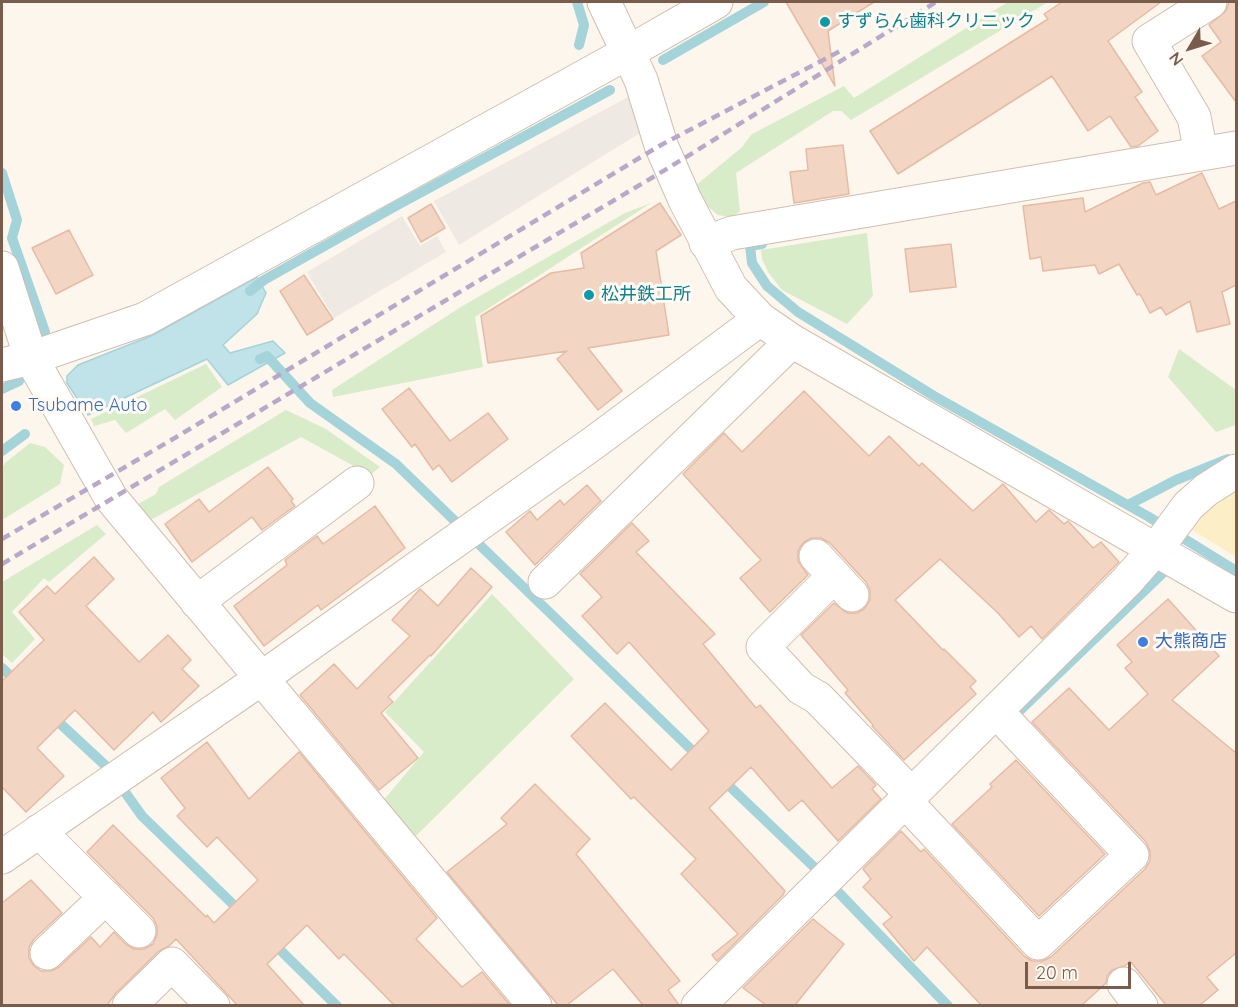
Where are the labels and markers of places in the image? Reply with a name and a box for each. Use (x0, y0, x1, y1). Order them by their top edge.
place label: すずらん歯科クリニック (837, 11, 1035, 33)
marker: すずらん歯科クリニック (818, 15, 832, 29)
place label: 松井鉄工所 (601, 284, 691, 306)
marker: 松井鉄工所 (582, 288, 596, 302)
place label: Tsubame Auto (28, 395, 147, 417)
marker: Tsubame Auto (9, 399, 23, 413)
place label: 大熊商店 (1155, 631, 1227, 653)
marker: 大熊商店 (1136, 635, 1150, 649)

